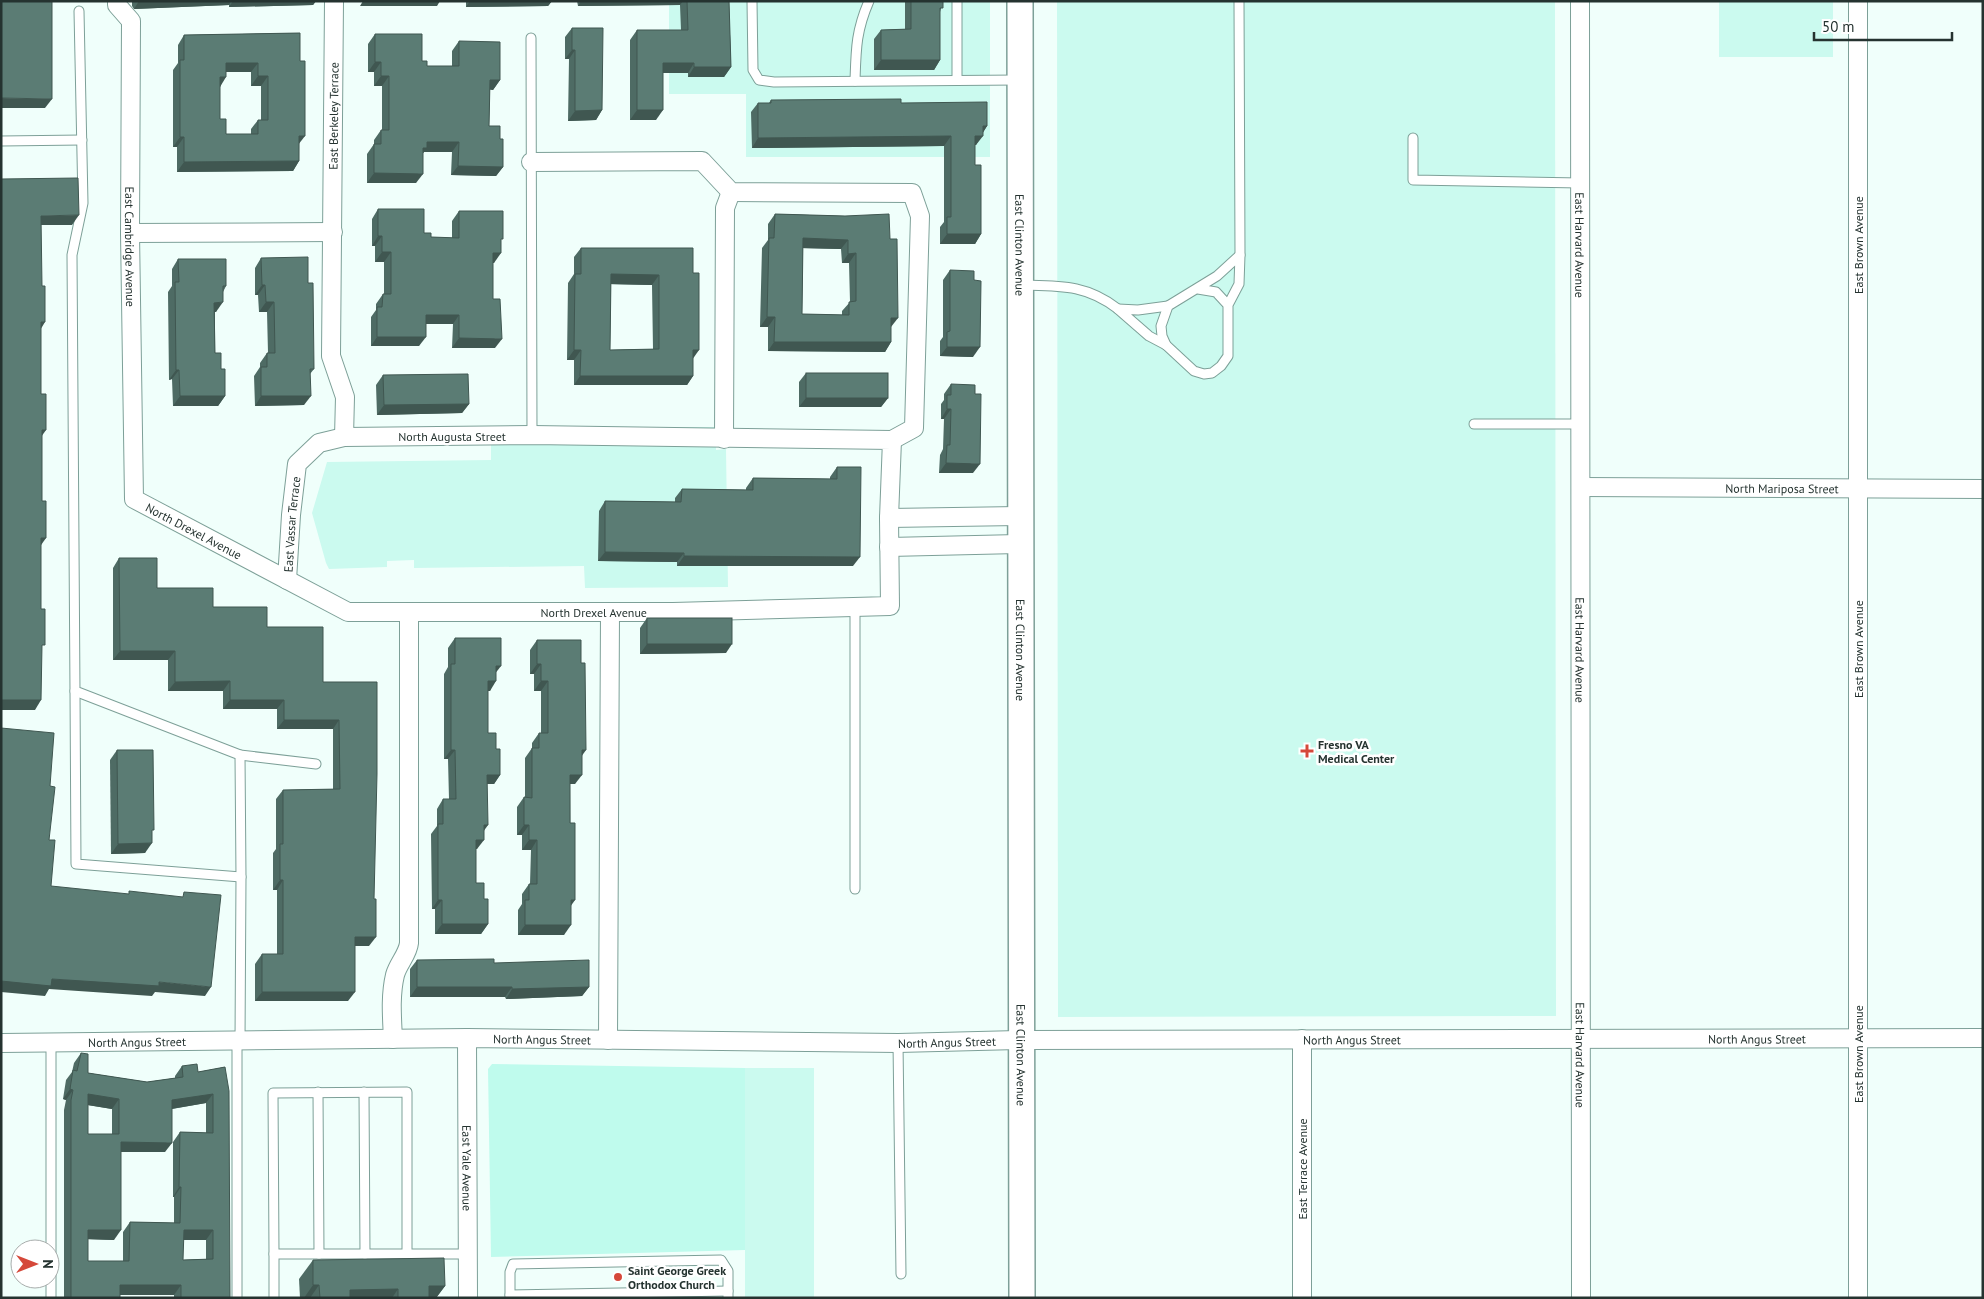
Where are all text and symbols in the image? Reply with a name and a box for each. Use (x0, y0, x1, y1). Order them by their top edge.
scale bar (1814, 10, 1952, 42)
text: 50 m (1822, 17, 1855, 36)
street label: East Berkeley Terrace (325, 62, 341, 170)
street label: East Cambridge Avenue (122, 187, 139, 307)
street label: East Harvard Avenue (1573, 192, 1588, 298)
street label: East Clinton Avenue (1013, 194, 1028, 296)
street label: East Brown Avenue (1851, 196, 1866, 294)
street label: North Augusta Street (398, 429, 506, 444)
street label: East Vassar Terrace (280, 475, 303, 573)
street label: North Mariposa Street (1725, 480, 1839, 496)
street label: North Drexel Avenue (143, 499, 244, 562)
street label: East Harvard Avenue (1573, 597, 1588, 703)
street label: East Clinton Avenue (1013, 599, 1029, 701)
street label: East Brown Avenue (1851, 600, 1866, 698)
street label: North Drexel Avenue (540, 605, 647, 620)
place label: Fresno VA Medical Center (1318, 737, 1395, 766)
marker: Fresno VA Medical Center (1300, 744, 1314, 758)
street label: East Harvard Avenue (1573, 1002, 1588, 1108)
street label: East Clinton Avenue (1014, 1004, 1029, 1106)
street label: East Brown Avenue (1851, 1005, 1866, 1103)
street label: North Angus Street (493, 1031, 591, 1047)
street label: North Angus Street (1708, 1031, 1806, 1046)
street label: North Angus Street (1303, 1032, 1401, 1047)
street label: North Angus Street (898, 1033, 996, 1050)
street label: North Angus Street (88, 1034, 186, 1050)
street label: East Terrace Avenue (1295, 1118, 1310, 1220)
street label: East Yale Avenue (460, 1125, 475, 1211)
north arrow (10, 1239, 60, 1289)
text: N (39, 1259, 57, 1269)
place label: Saint George Greek Orthodox Church (628, 1263, 726, 1292)
marker: Saint George Greek Orthodox Church (612, 1271, 624, 1283)

